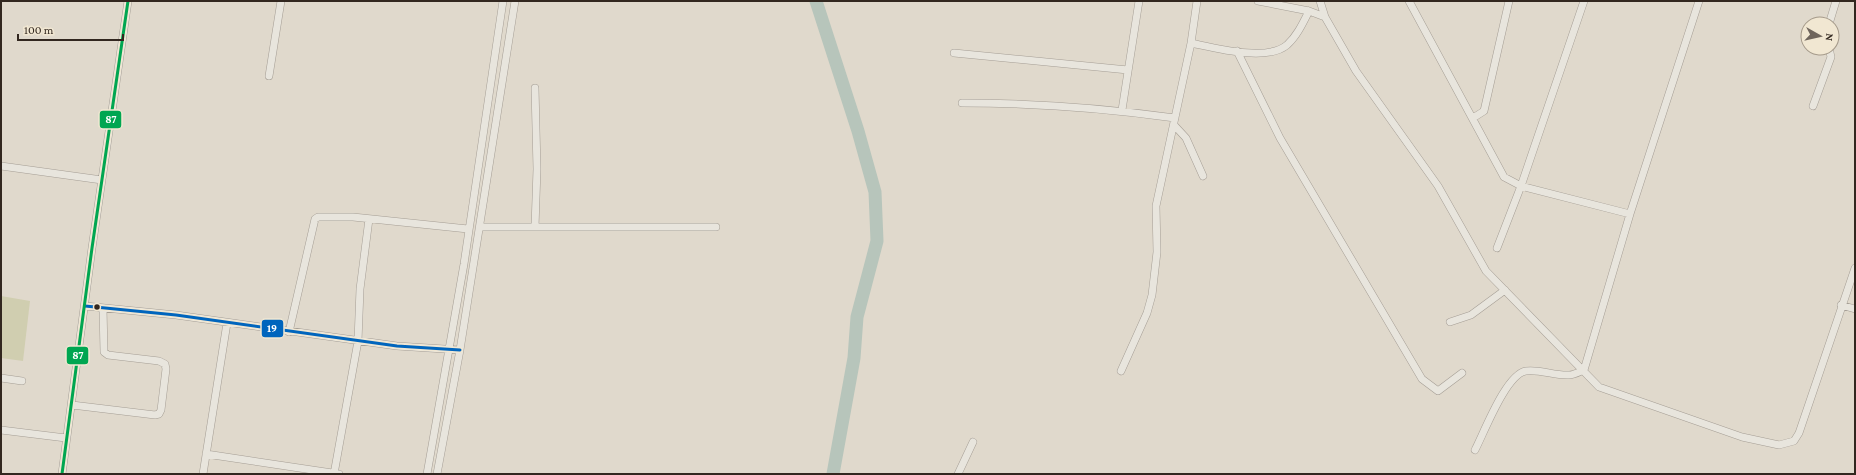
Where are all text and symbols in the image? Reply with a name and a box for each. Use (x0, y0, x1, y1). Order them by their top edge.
scale bar (18, 16, 123, 42)
north arrow (1800, 16, 1840, 56)
text: 100 m (24, 23, 54, 37)
text: N (1823, 33, 1836, 42)
line badge: 87 (99, 110, 122, 129)
text: 87 (105, 113, 117, 125)
unlabelled marker (92, 302, 102, 312)
line badge: 19 (261, 319, 284, 338)
text: 19 (267, 322, 277, 334)
line badge: 87 (66, 346, 89, 365)
text: 87 (72, 349, 84, 361)

